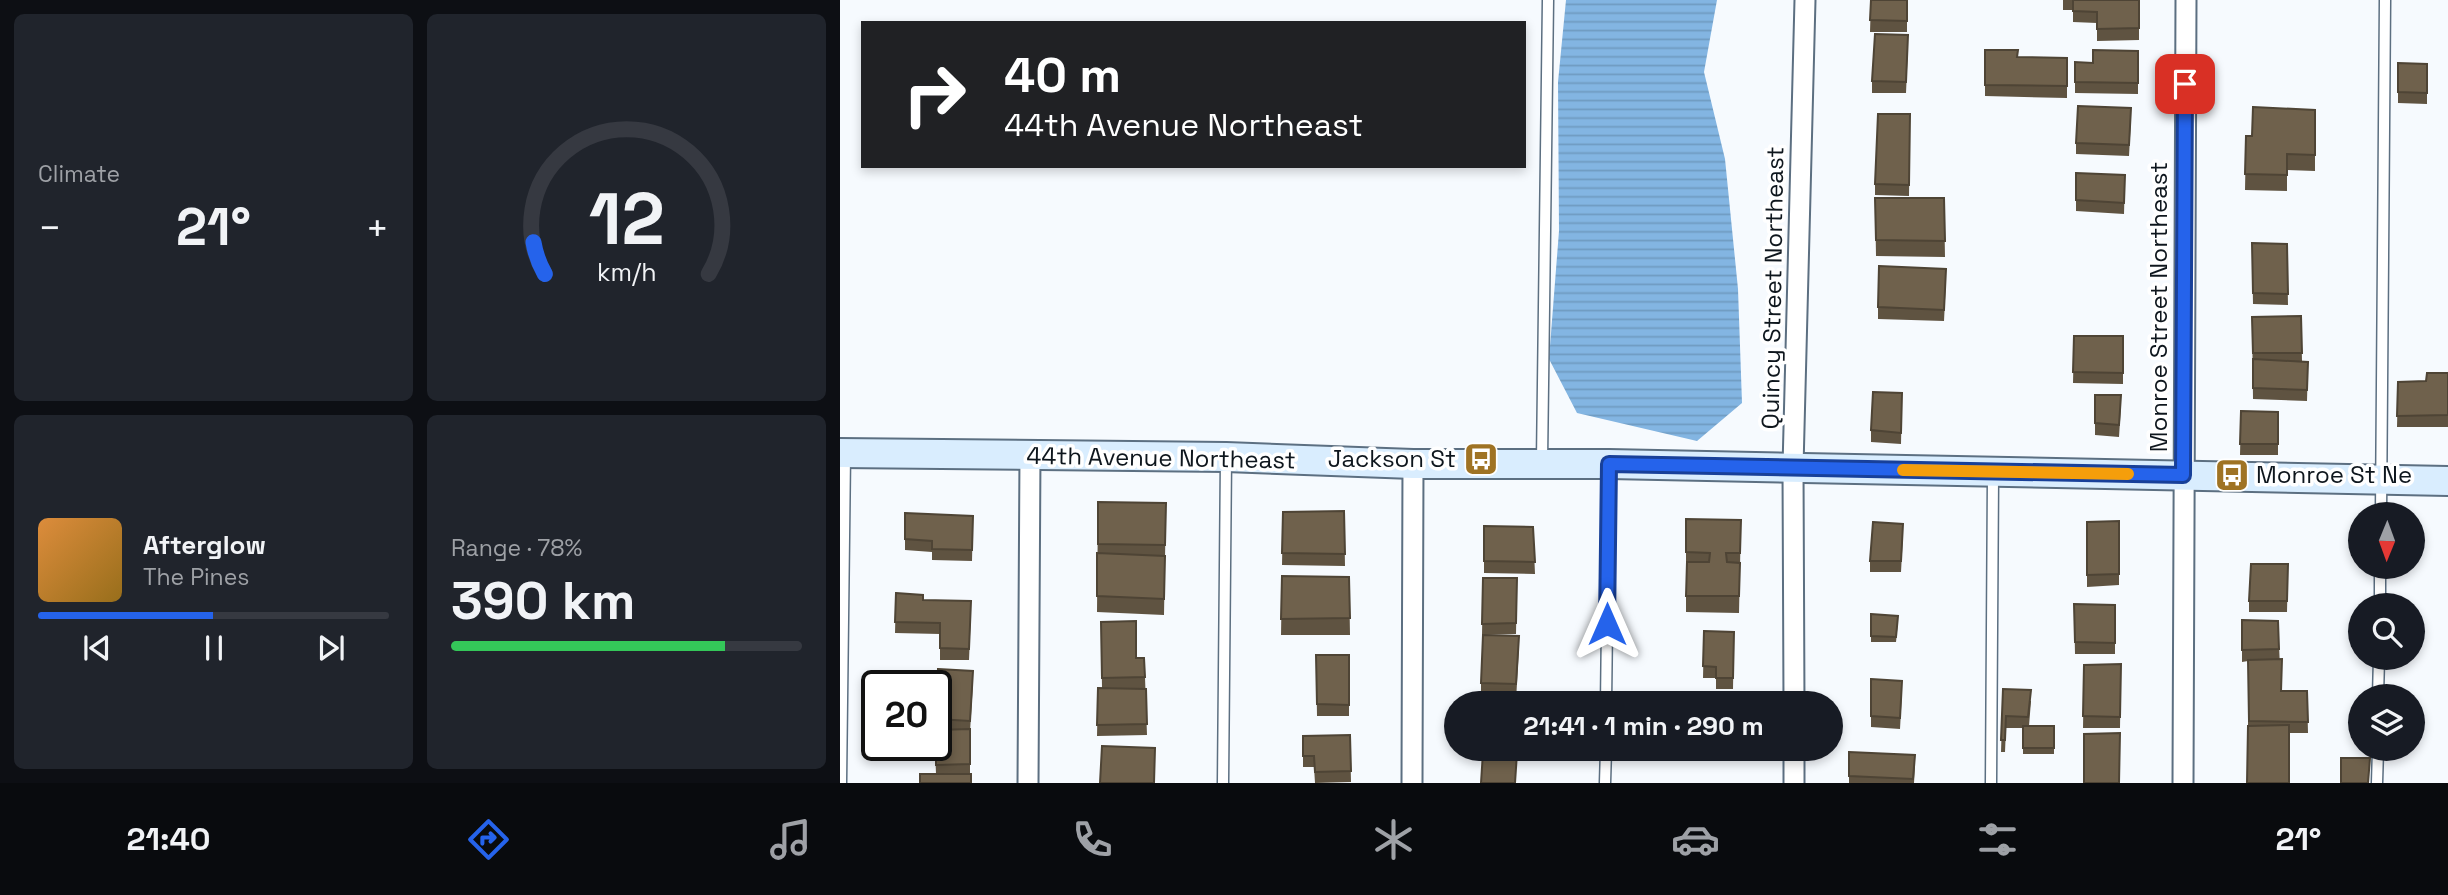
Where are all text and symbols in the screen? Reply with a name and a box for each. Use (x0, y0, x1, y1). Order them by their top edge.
text: 40 m (1004, 44, 1121, 106)
icon: right (889, 49, 980, 140)
pin (2155, 54, 2215, 114)
icon: arrive (2166, 65, 2204, 103)
text: 44th Avenue Northeast (1004, 105, 1363, 145)
street label: Quincy Street Northeast (1755, 146, 1790, 430)
text: Climate (38, 159, 120, 189)
street label: Monroe Street Northeast (2143, 162, 2174, 452)
text: 12 (588, 172, 665, 265)
text: 21° (176, 194, 251, 260)
text: − (38, 204, 62, 252)
text: + (365, 204, 389, 252)
text: km/h (597, 255, 656, 287)
street label: 44th Avenue Northeast (1026, 440, 1296, 475)
bus stop icon: Jackson St (1462, 440, 1500, 478)
place label: Jackson St (1328, 443, 1456, 474)
bus stop icon: Monroe St Ne (2213, 456, 2251, 494)
place label: Monroe St Ne (2256, 459, 2412, 490)
north arrow (2348, 502, 2426, 579)
map controls (2348, 502, 2425, 761)
text: Afterglow (143, 528, 266, 562)
text: Range · 78% (451, 533, 582, 563)
text: The Pines (143, 562, 249, 592)
text: 390 km (451, 568, 635, 634)
position arrow (1570, 587, 1644, 661)
button: search (2348, 593, 2425, 670)
icon: previous (78, 629, 116, 667)
icon: pause (195, 629, 233, 667)
icon: next (312, 629, 350, 667)
speed limit sign: 20 (861, 670, 952, 761)
button: layers (2348, 684, 2425, 761)
text: 21:41 · 1 min · 290 m (1523, 709, 1764, 743)
icon: directions (464, 815, 513, 864)
icon: music (766, 815, 815, 864)
icon: phone (1068, 815, 1117, 864)
icon: climate (1369, 815, 1418, 864)
icon: car (1671, 815, 1720, 864)
icon: filters (1973, 815, 2022, 864)
text: 21:40 (126, 819, 211, 859)
text: 21° (2275, 819, 2321, 859)

